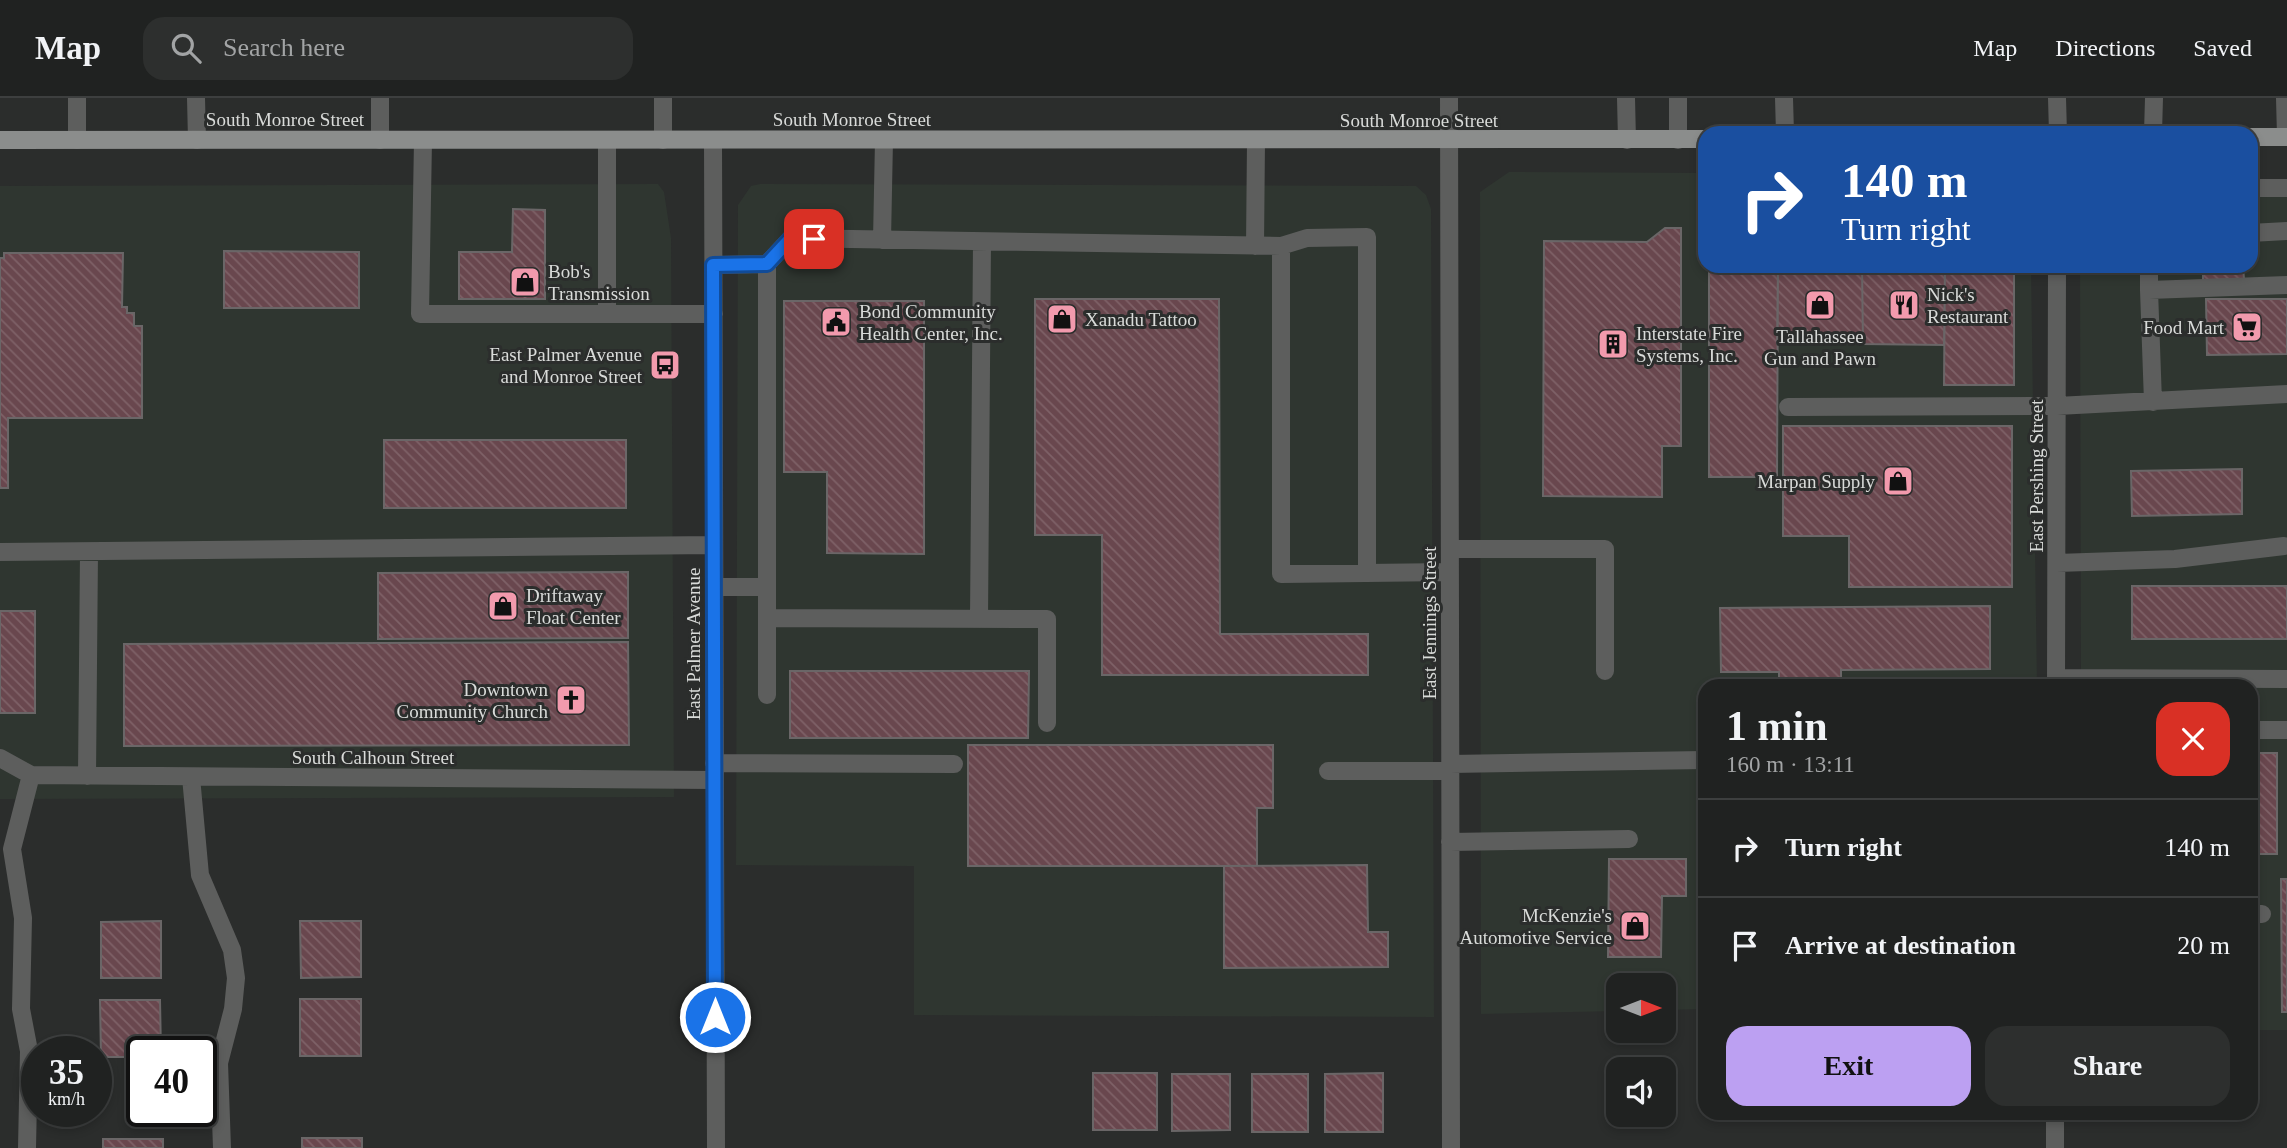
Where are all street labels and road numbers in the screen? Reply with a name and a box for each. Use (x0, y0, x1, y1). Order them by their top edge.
street label: South Monroe Street (206, 109, 365, 130)
street label: South Monroe Street (773, 109, 932, 130)
street label: South Monroe Street (1340, 110, 1499, 131)
street label: East Pershing Street (2026, 399, 2047, 553)
street label: East Jennings Street (1419, 546, 1440, 700)
street label: East Palmer Avenue (683, 568, 704, 720)
street label: South Calhoun Street (292, 747, 455, 768)

